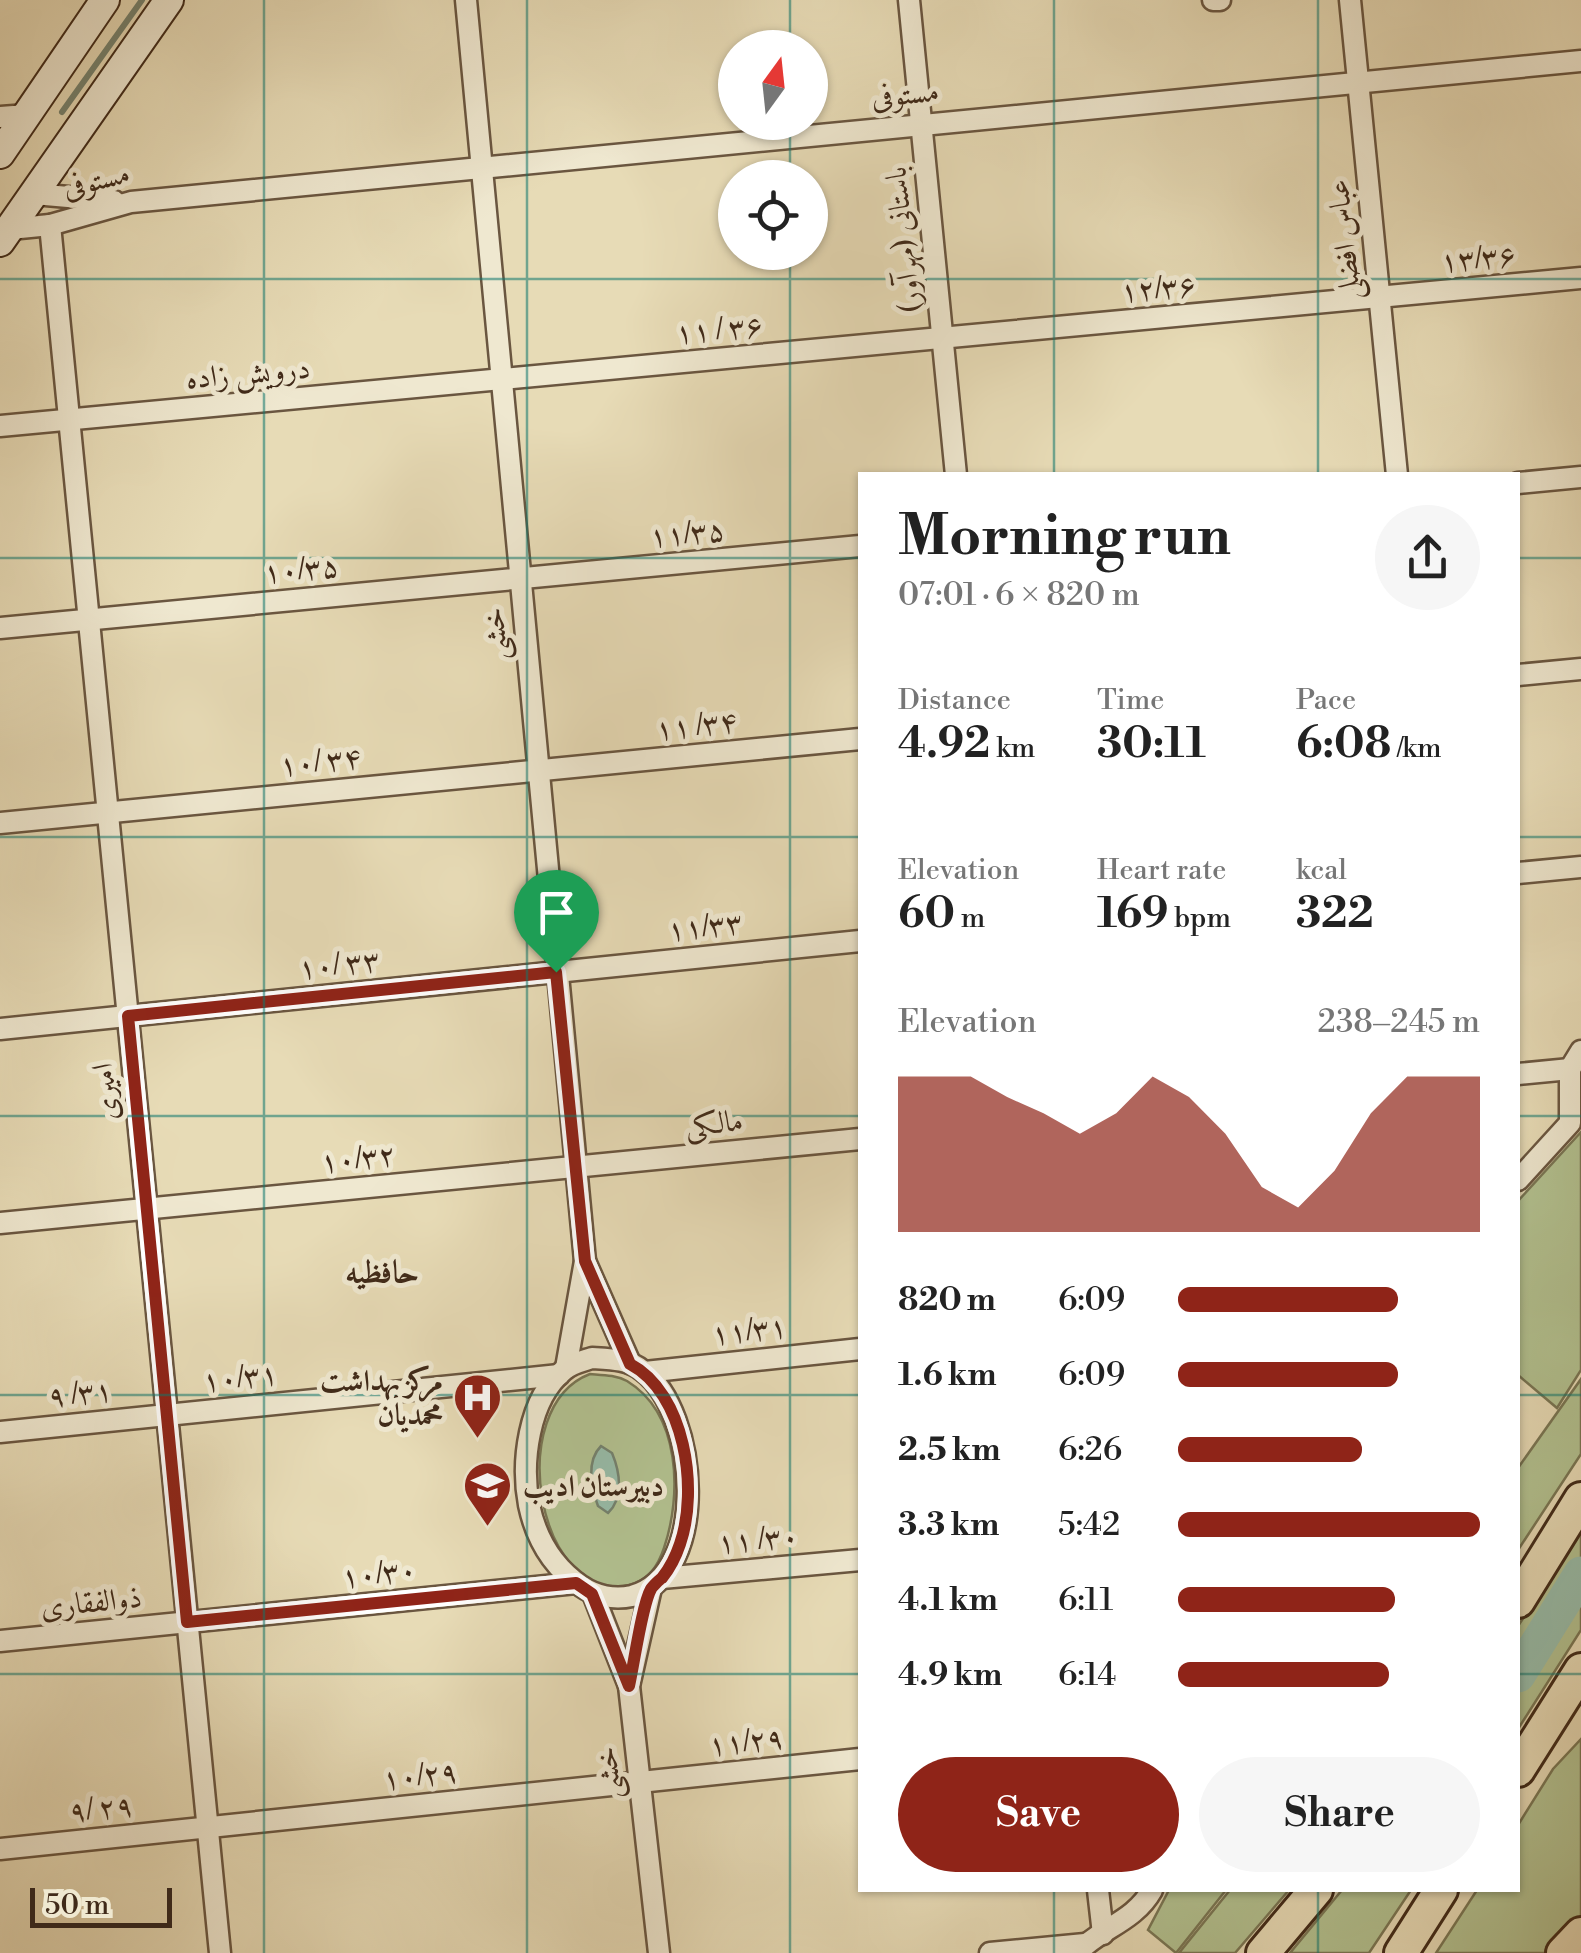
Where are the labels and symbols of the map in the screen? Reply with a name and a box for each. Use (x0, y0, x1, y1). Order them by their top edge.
north arrow (718, 30, 828, 140)
street label: مستوفی (869, 73, 941, 117)
street label: مستوفی (59, 154, 134, 208)
street label: باستانی (مهرآور) (877, 165, 931, 315)
street label: عباس افضلی (1320, 177, 1372, 302)
street label: ۱۳/۳۶ (1439, 237, 1518, 281)
street label: ۱۲/۳۶ (1119, 267, 1198, 311)
street label: ۱۱ / ۳۶ (673, 307, 765, 353)
street label: درویش زاده (184, 350, 312, 398)
street label: ۱۱/۳۵ (648, 512, 727, 556)
street label: ۱۰/۳۵ (262, 548, 341, 592)
street label: خشی (475, 606, 518, 662)
street label: ۱۱ /۳۴ (653, 703, 739, 749)
street label: ۱۰/ ۳۴ (277, 739, 363, 785)
pin (514, 870, 599, 973)
street label: ۱۱/۳۳ (665, 904, 745, 950)
street label: ۱۰/ ۳۳ (296, 942, 382, 988)
street label: امیری (84, 1061, 128, 1123)
street label: مالکی (683, 1102, 745, 1146)
street label: ۱۰/۳۲ (318, 1136, 398, 1182)
district label: حافظیه (345, 1253, 419, 1293)
street label: ۱۱/۳۱ (709, 1308, 789, 1354)
street label: ۱۰/۳۱ (200, 1355, 280, 1401)
place label: مرکز بهداشت محمدیان (320, 1363, 443, 1435)
street label: ۹ /۳۱ (46, 1372, 114, 1416)
hospital icon: مرکز بهداشت محمدیان (452, 1372, 504, 1440)
school or university icon: دبیرستان ادیب (462, 1460, 514, 1528)
place label: دبیرستان ادیب (523, 1468, 664, 1506)
street label: ۱۱ /۳۰ (716, 1517, 801, 1563)
street label: ۱۰/۳۰ (339, 1551, 419, 1597)
street label: ذوالفقاری (39, 1579, 144, 1627)
street label: ۱۱/۲۹ (706, 1719, 786, 1765)
street label: خشی (587, 1744, 632, 1801)
street label: ۱۰/۲۹ (380, 1753, 460, 1799)
street label: ۹/ ۲۹ (67, 1787, 135, 1831)
scale bar (30, 1883, 172, 1928)

